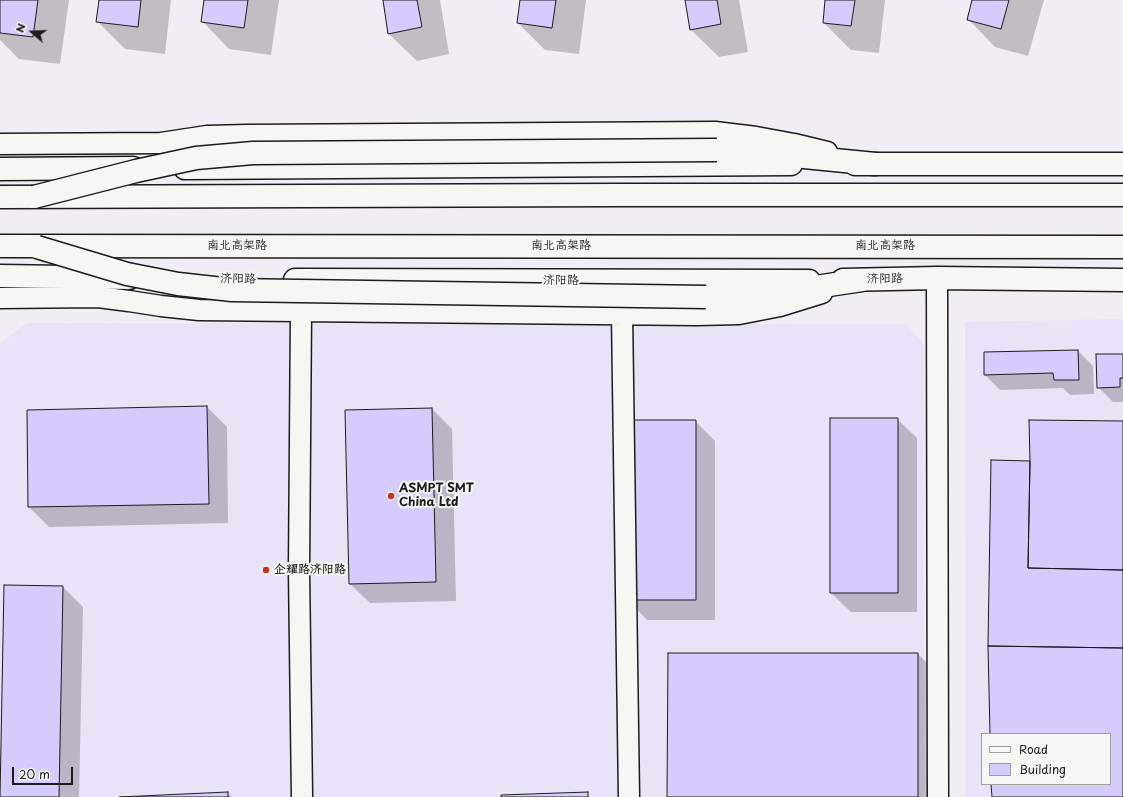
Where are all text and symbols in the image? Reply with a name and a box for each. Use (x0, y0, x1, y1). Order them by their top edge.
north arrow (12, 12, 52, 52)
text: N (11, 21, 30, 35)
street label: 南北高架路 (207, 239, 267, 253)
street label: 南北高架路 (531, 239, 591, 253)
street label: 南北高架路 (855, 239, 915, 253)
street label: 济阳路 (220, 271, 256, 287)
street label: 济阳路 (867, 271, 903, 287)
street label: 济阳路 (543, 274, 579, 288)
place label: ASMPT SMT China Ltd (399, 482, 474, 510)
marker: ASMPT SMT China Ltd (386, 491, 396, 501)
place label: 企耀路济阳路 (274, 563, 346, 577)
marker: 企耀路济阳路 (261, 565, 271, 575)
legend (981, 733, 1111, 785)
text: Road (1019, 740, 1048, 758)
scale bar (14, 759, 75, 785)
text: Building (1019, 760, 1066, 778)
text: 20 m (19, 765, 50, 783)

